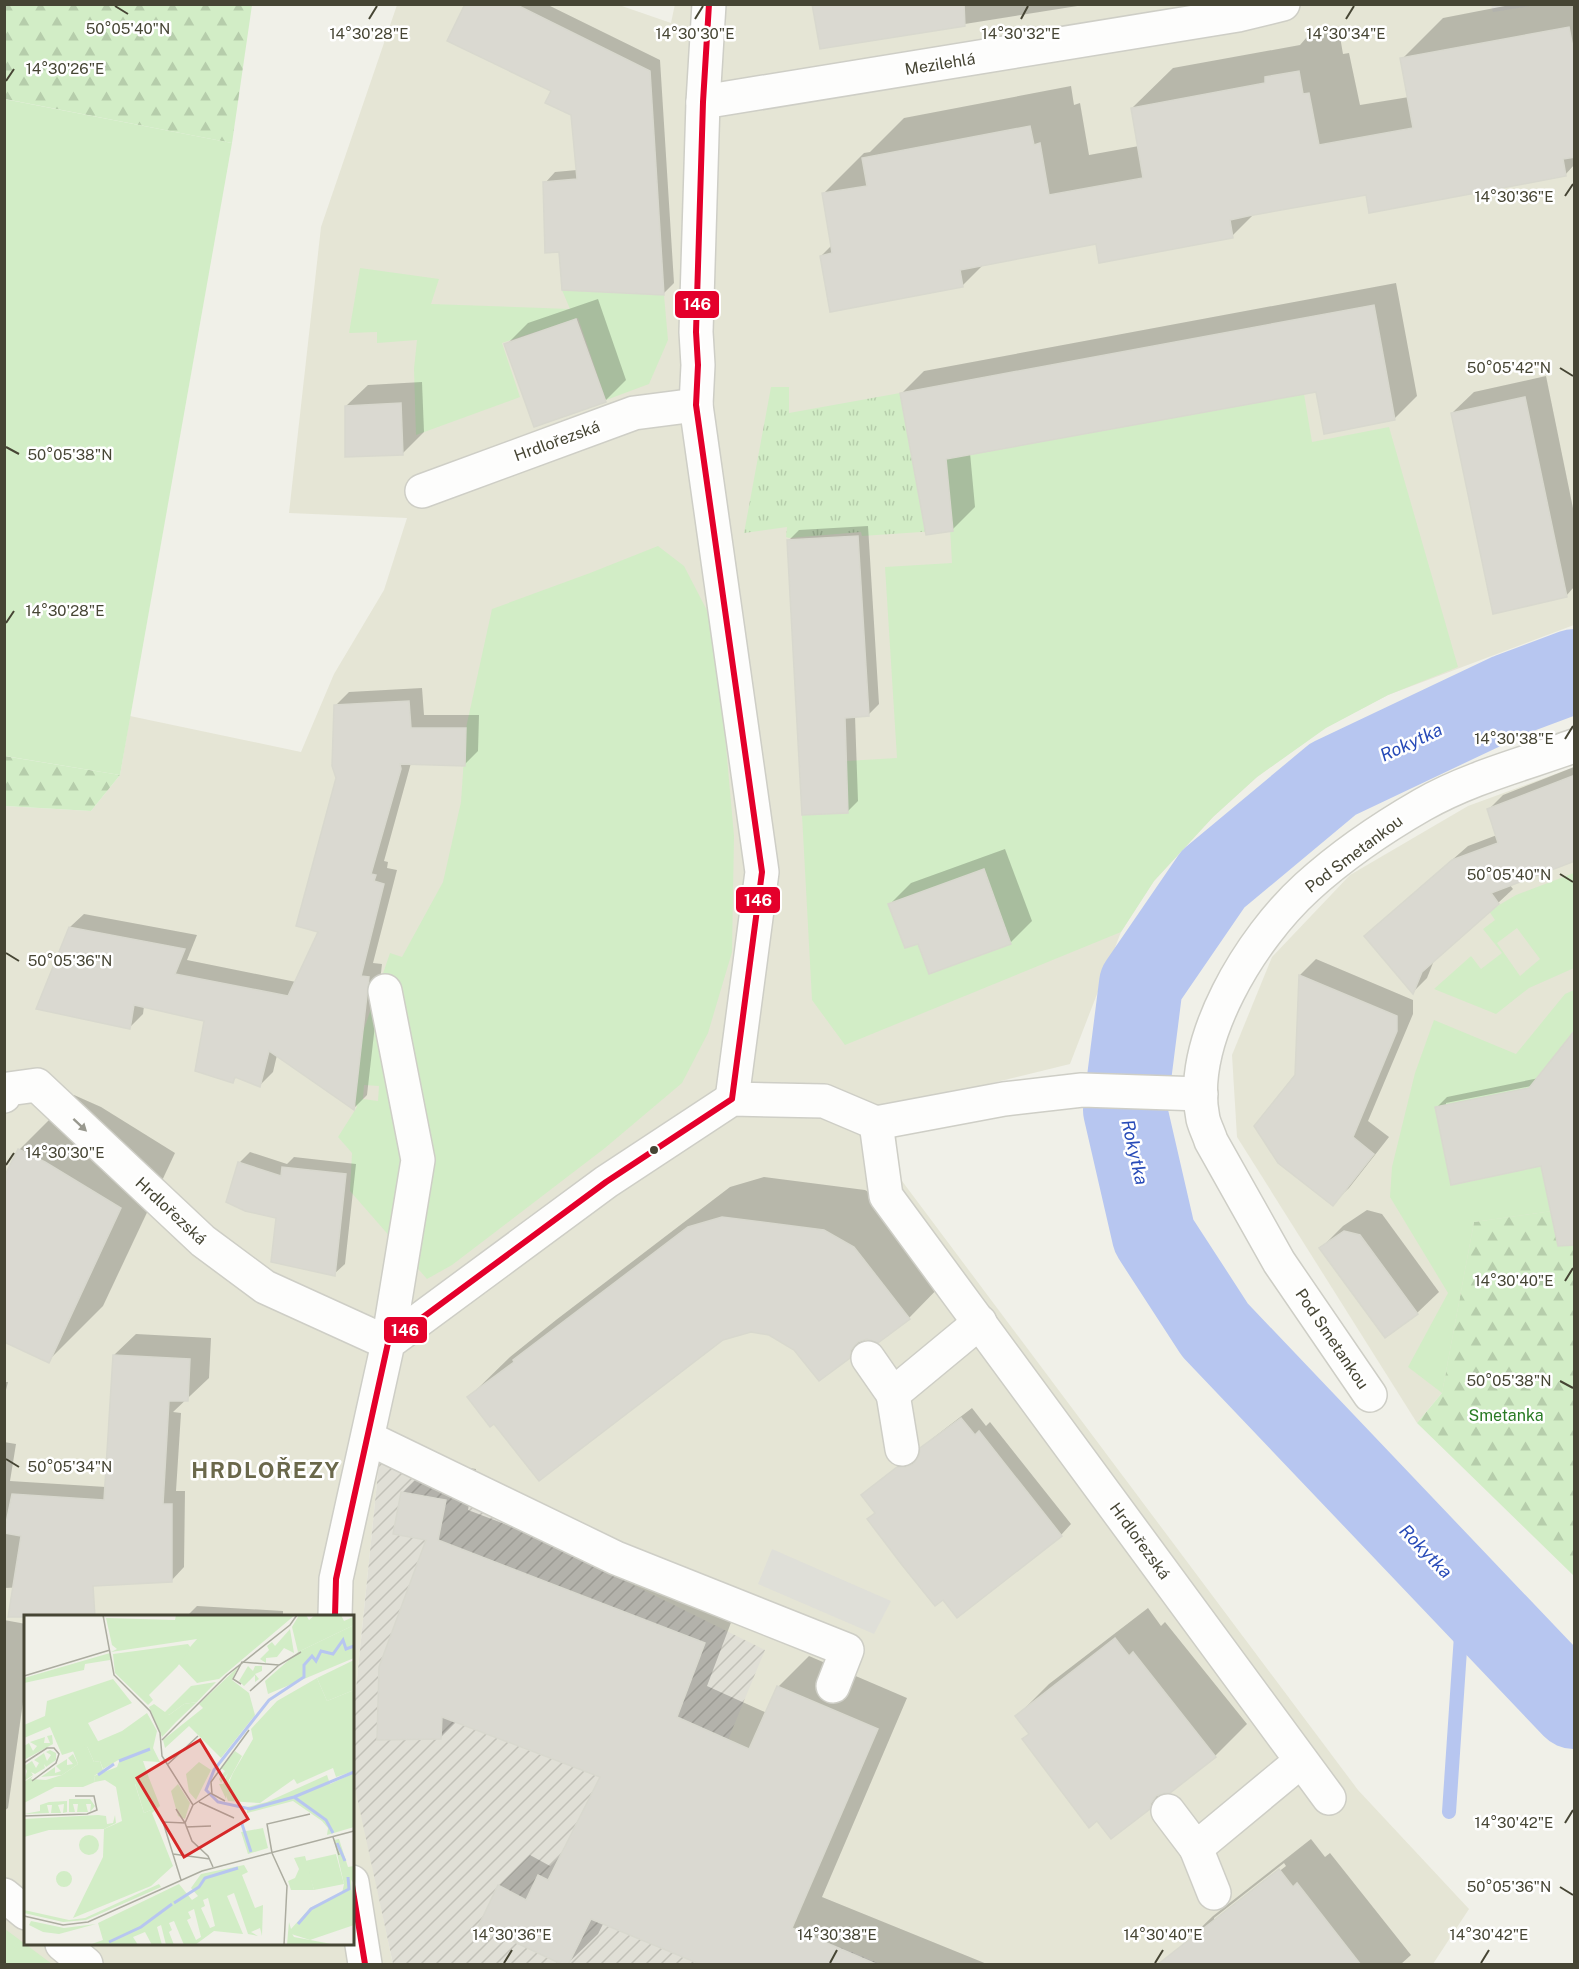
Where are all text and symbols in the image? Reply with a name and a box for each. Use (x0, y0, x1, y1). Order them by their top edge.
text: 50°05'40"N (86, 20, 170, 37)
text: 14°30'28"E (329, 25, 409, 42)
text: 14°30'30"E (656, 25, 734, 42)
text: 14°30'32"E (982, 25, 1060, 42)
text: 14°30'34"E (1306, 25, 1386, 42)
street label: Mezilehlá (903, 49, 977, 79)
text: 14°30'26"E (26, 60, 104, 77)
text: 14°30'36"E (1474, 188, 1554, 205)
line badge: 146 (674, 290, 720, 319)
text: 146 (683, 295, 711, 314)
text: 50°05'42"N (1467, 359, 1551, 376)
street label: Hrdlořezská (511, 417, 603, 465)
text: 50°05'38"N (28, 446, 113, 463)
text: 14°30'28"E (25, 602, 105, 619)
water label: Rokytka (1377, 718, 1445, 766)
text: 14°30'38"E (1474, 730, 1554, 747)
street label: Pod Smetankou (1302, 811, 1406, 897)
text: 50°05'40"N (1467, 866, 1551, 883)
line badge: 146 (735, 886, 781, 914)
text: 146 (744, 891, 772, 910)
text: 50°05'36"N (28, 952, 112, 969)
water label: Rokytka (1117, 1117, 1153, 1187)
one-way arrow (72, 1118, 87, 1132)
text: 14°30'30"E (26, 1144, 104, 1161)
unlabelled marker (648, 1144, 660, 1156)
street label: Hrdlořezská (132, 1173, 210, 1249)
text: 14°30'40"E (1474, 1272, 1554, 1289)
street label: Pod Smetankou (1291, 1285, 1373, 1393)
line badge: 146 (383, 1316, 428, 1344)
text: 146 (391, 1321, 419, 1340)
text: 50°05'38"N (1467, 1372, 1552, 1389)
park label: Smetanka (1468, 1406, 1544, 1425)
district label: HRDLOŘEZY (191, 1457, 341, 1483)
text: 50°05'34"N (28, 1458, 112, 1475)
street label: Hrdlořezská (1106, 1499, 1174, 1583)
water label: Rokytka (1395, 1520, 1457, 1582)
inset map (24, 1615, 354, 1945)
text: 14°30'42"E (1475, 1814, 1553, 1831)
text: 50°05'36"N (1467, 1878, 1551, 1895)
text: 14°30'36"E (472, 1926, 552, 1943)
text: 14°30'38"E (797, 1926, 877, 1943)
text: 14°30'40"E (1123, 1926, 1203, 1943)
text: 14°30'42"E (1450, 1926, 1528, 1943)

